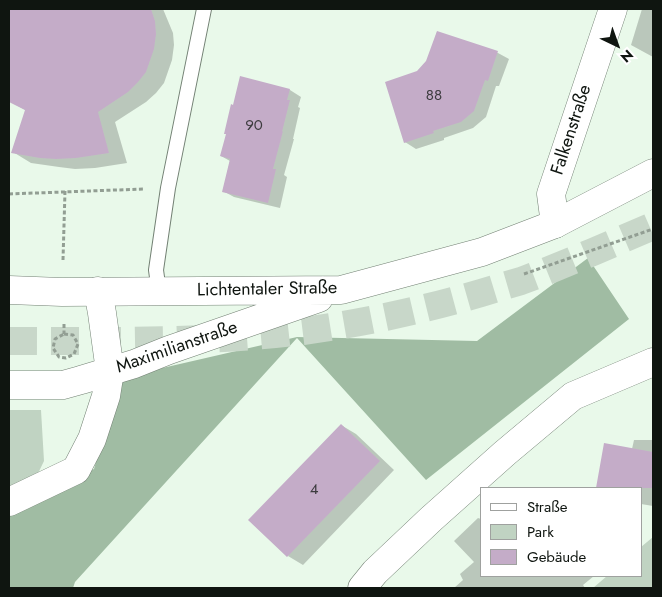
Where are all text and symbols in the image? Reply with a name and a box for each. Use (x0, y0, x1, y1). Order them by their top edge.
north arrow (592, 20, 642, 70)
text: N (616, 45, 638, 67)
street label: Falkenstraße (547, 82, 597, 178)
house number: 88 (426, 87, 442, 105)
house number: 90 (245, 117, 263, 135)
street label: Lichtentaler Straße (197, 278, 337, 302)
street label: Maximilianstraße (113, 317, 241, 379)
house number: 4 (310, 481, 318, 499)
legend (480, 487, 642, 577)
text: Straße (527, 496, 567, 518)
text: Park (527, 521, 554, 543)
text: Gebäude (527, 546, 586, 568)

